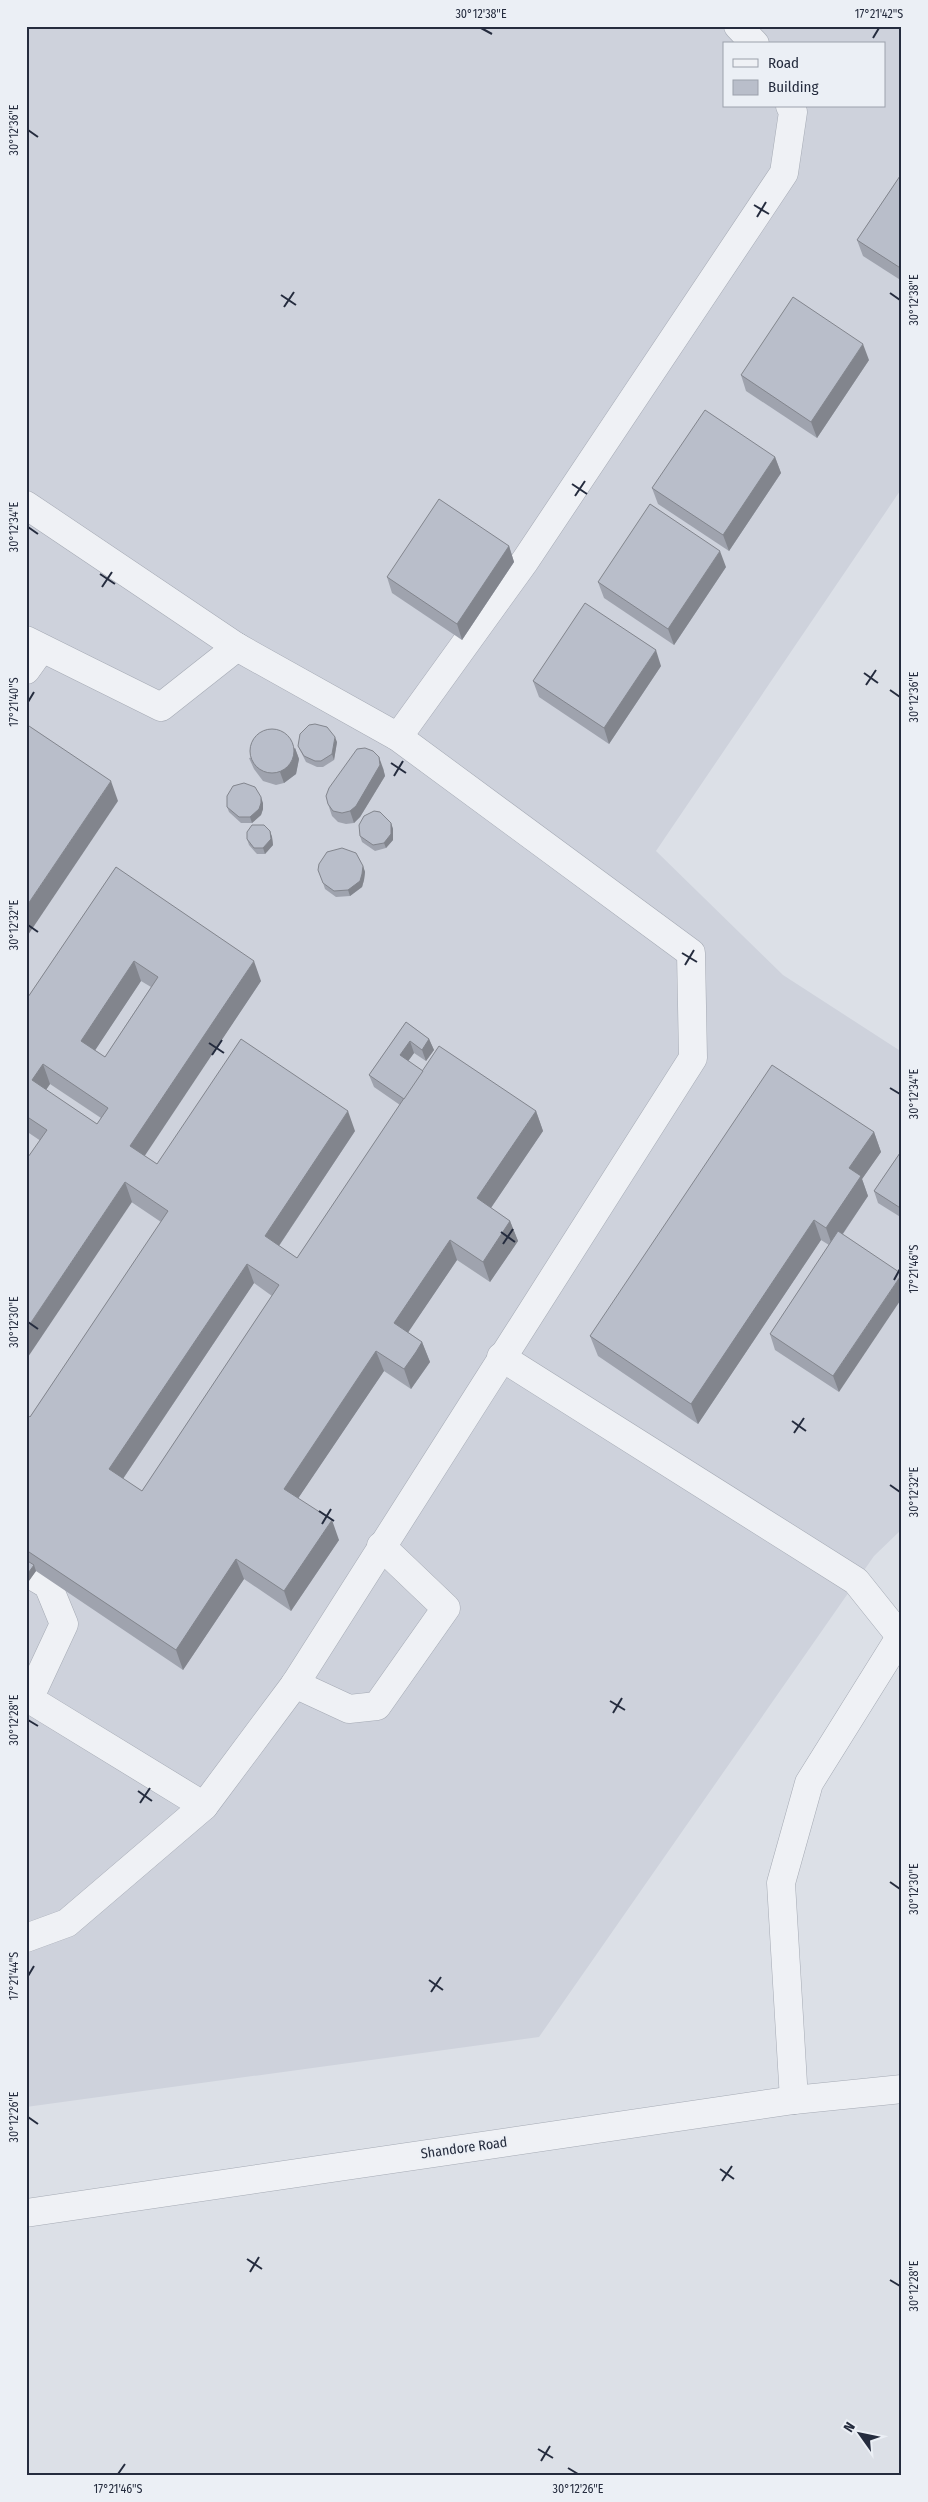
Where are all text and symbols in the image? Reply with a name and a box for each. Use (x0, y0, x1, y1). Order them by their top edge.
text: 30°12'38"E (455, 7, 507, 21)
text: 17°21'42"S (855, 7, 903, 21)
legend (723, 42, 886, 108)
text: Road (768, 54, 799, 72)
text: Building (768, 78, 819, 96)
text: 30°12'36"E (7, 104, 21, 155)
text: 30°12'38"E (907, 274, 921, 326)
text: 30°12'34"E (7, 501, 21, 552)
text: 30°12'36"E (907, 671, 921, 722)
text: 17°21'40"S (7, 677, 21, 727)
text: 30°12'32"E (7, 899, 21, 950)
text: 30°12'34"E (907, 1068, 921, 1119)
text: 17°21'46"S (907, 1244, 921, 1293)
text: 30°12'30"E (7, 1296, 21, 1348)
text: 30°12'32"E (907, 1466, 921, 1517)
text: 30°12'28"E (7, 1694, 21, 1745)
text: 30°12'30"E (907, 1863, 921, 1915)
text: 17°21'44"S (7, 1952, 21, 2000)
text: 30°12'26"E (7, 2091, 21, 2142)
street label: Shandore Road (420, 2134, 508, 2162)
text: 30°12'28"E (907, 2260, 921, 2311)
north arrow (836, 2410, 886, 2460)
text: N (840, 2419, 859, 2435)
text: 17°21'46"S (94, 2482, 143, 2496)
text: 30°12'26"E (553, 2482, 604, 2496)

